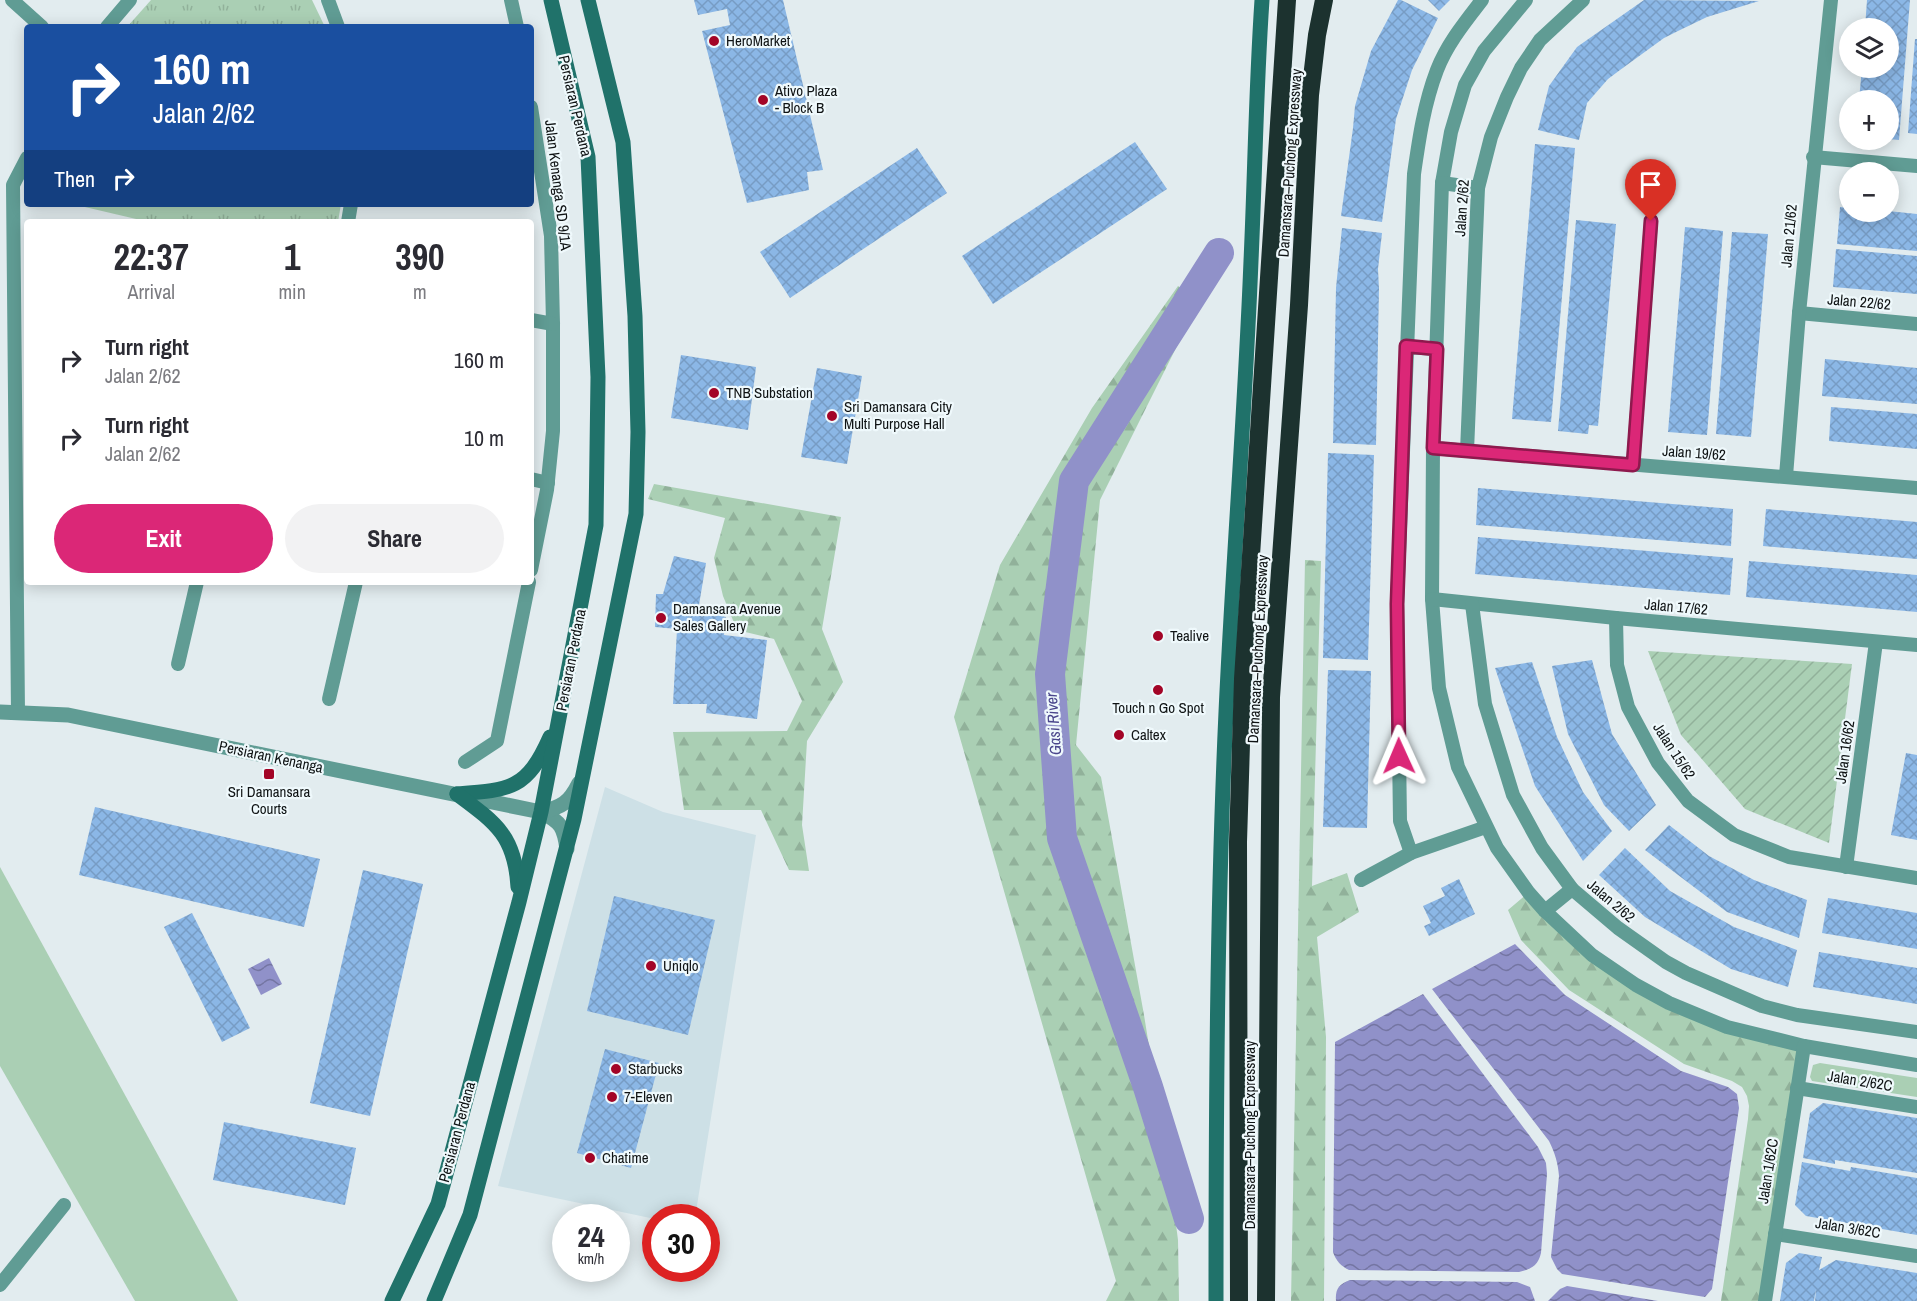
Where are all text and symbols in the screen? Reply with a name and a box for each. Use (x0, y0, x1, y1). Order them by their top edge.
map controls (1839, 18, 1899, 222)
button: layers (1839, 18, 1899, 78)
place label: HeroMarket (726, 30, 791, 51)
marker: HeroMarket (707, 34, 721, 48)
text: 160 m (153, 41, 251, 97)
icon: right (54, 48, 132, 126)
street label: Persiaran Perdana (554, 53, 597, 159)
street label: Damansara–Puchong Expressway (1272, 67, 1307, 258)
place label: Ativo Plaza - Block B (774, 80, 837, 118)
button: + (1839, 90, 1899, 150)
marker: Ativo Plaza - Block B (756, 93, 770, 107)
text: Jalan 2/62 (153, 95, 255, 131)
street label: Jalan Kenanga SD 9/1A (540, 119, 577, 252)
pin (1625, 159, 1676, 221)
icon: right (107, 162, 140, 195)
button: − (1839, 162, 1899, 222)
text: Then (54, 164, 95, 194)
icon: arrive (1634, 168, 1667, 201)
street label: Jalan 2/62 (1449, 179, 1474, 237)
street label: Jalan 21/62 (1775, 203, 1802, 269)
text: 22:37 (113, 233, 189, 281)
text: 1 (284, 233, 300, 281)
text: 390 (395, 233, 445, 281)
text: Arrival (128, 278, 175, 305)
text: min (278, 278, 306, 305)
text: m (413, 278, 427, 305)
street label: Jalan 22/62 (1826, 288, 1892, 315)
text: Turn right (105, 332, 189, 362)
icon: right (54, 344, 87, 377)
text: 160 m (454, 345, 504, 375)
text: Jalan 2/62 (105, 362, 181, 389)
place label: TNB Substation (726, 382, 813, 403)
marker: TNB Substation (707, 386, 721, 400)
place label: Sri Damansara City Multi Purpose Hall (844, 396, 953, 434)
marker: Sri Damansara City Multi Purpose Hall (825, 409, 839, 423)
text: Turn right (105, 410, 189, 440)
icon: right (54, 422, 87, 455)
text: 10 m (464, 423, 504, 453)
text: Jalan 2/62 (105, 440, 181, 467)
street label: Jalan 19/62 (1662, 440, 1727, 465)
button: Exit (54, 504, 273, 573)
button: Share (285, 504, 504, 573)
street label: Damansara–Puchong Expressway (1242, 553, 1273, 744)
street label: Jalan 17/62 (1643, 593, 1709, 620)
place label: Damansara Avenue Sales Gallery (673, 598, 781, 636)
street label: Persiaran Perdana (550, 607, 591, 713)
marker: Damansara Avenue Sales Gallery (654, 611, 668, 625)
place label: Tealive (1170, 625, 1209, 646)
marker: Tealive (1151, 629, 1165, 643)
marker: Touch n Go Spot (1151, 683, 1165, 697)
water label: Gasi River (1040, 691, 1066, 756)
place label: Touch n Go Spot (1112, 697, 1204, 718)
street label: Jalan 15/62 (1648, 718, 1701, 783)
street label: Jalan 16/62 (1830, 719, 1859, 785)
place label: Caltex (1131, 724, 1167, 745)
position arrow (1367, 724, 1431, 788)
marker: Caltex (1112, 728, 1126, 742)
street label: Persiaran Kenanga (217, 735, 325, 778)
marker: Sri Damansara Courts (262, 767, 276, 781)
place label: Sri Damansara Courts (228, 781, 311, 819)
street label: Jalan 2/62 (1583, 874, 1640, 927)
place label: Uniqlo (663, 955, 699, 976)
marker: Uniqlo (644, 959, 658, 973)
street label: Damansara–Puchong Expressway (1239, 1040, 1260, 1229)
place label: Starbucks (628, 1058, 683, 1079)
marker: Starbucks (609, 1062, 623, 1076)
street label: Jalan 2/62C (1826, 1065, 1894, 1096)
street label: Persiaran Perdana (433, 1079, 480, 1184)
place label: 7-Eleven (624, 1086, 673, 1107)
marker: 7-Eleven (605, 1090, 619, 1104)
street label: Jalan 1/62C (1752, 1137, 1783, 1205)
place label: Chatime (602, 1147, 649, 1168)
marker: Chatime (583, 1151, 597, 1165)
speed limit sign: 30 (642, 1204, 720, 1282)
street label: Jalan 3/62C (1814, 1212, 1882, 1243)
text: 24 (577, 1216, 605, 1256)
text: km/h (578, 1248, 604, 1269)

